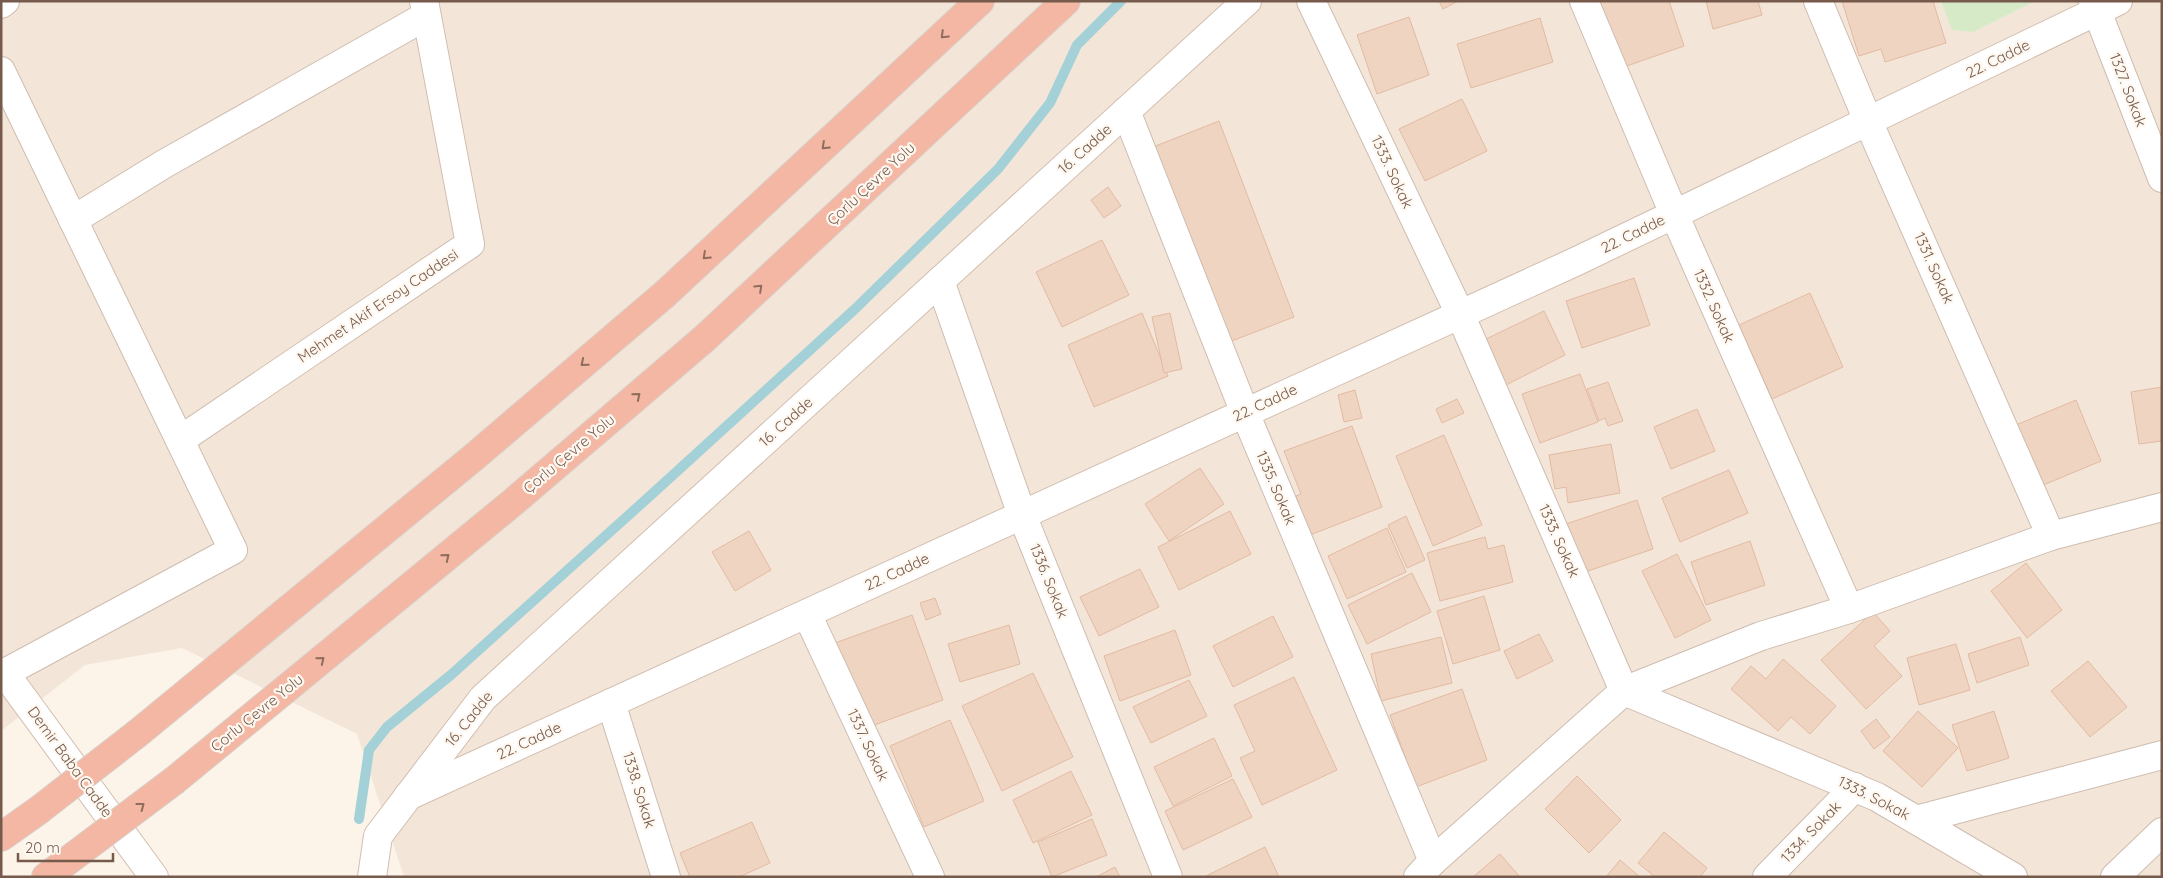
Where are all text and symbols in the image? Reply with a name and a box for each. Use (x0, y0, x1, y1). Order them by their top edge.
one-way arrow (941, 29, 950, 38)
street label: 22. Cadde (1963, 35, 2033, 82)
street label: 1327. Sokak (2106, 50, 2151, 129)
street label: 16. Cadde (1054, 119, 1116, 178)
street label: 1333. Sokak (1367, 132, 1418, 211)
street label: Çorlu Çevre Yolu (823, 138, 919, 229)
one-way arrow (822, 140, 831, 149)
street label: 22. Cadde (1598, 210, 1668, 257)
street label: 1331. Sokak (1910, 229, 1959, 306)
street label: Mehmet Akif Ersoy Caddesi (294, 245, 462, 367)
one-way arrow (703, 250, 712, 259)
street label: 1332. Sokak (1690, 266, 1739, 346)
one-way arrow (753, 285, 762, 294)
one-way arrow (580, 357, 589, 366)
street label: 22. Cadde (1230, 379, 1300, 426)
one-way arrow (632, 392, 641, 401)
street label: 16. Cadde (755, 392, 817, 451)
street label: Çorlu Çevre Yolu (519, 410, 618, 497)
street label: 1335. Sokak (1252, 448, 1301, 528)
street label: 1333. Sokak (1535, 501, 1584, 581)
street label: 1336. Sokak (1026, 541, 1073, 621)
street label: 22. Cadde (862, 548, 932, 595)
one-way arrow (440, 554, 449, 562)
one-way arrow (315, 658, 324, 666)
street label: Çorlu Çevre Yolu (207, 670, 307, 756)
street label: 16. Cadde (440, 687, 497, 750)
street label: Demir Baba Cadde (24, 702, 117, 821)
street label: 1337. Sokak (843, 706, 893, 784)
street label: 22. Cadde (494, 717, 564, 764)
street label: 1338. Sokak (619, 749, 660, 830)
street label: 1333. Sokak (1835, 771, 1914, 824)
street label: 1334. Sokak (1777, 797, 1845, 867)
one-way arrow (135, 803, 145, 812)
scale bar (18, 830, 112, 862)
text: 20 m (25, 838, 60, 857)

